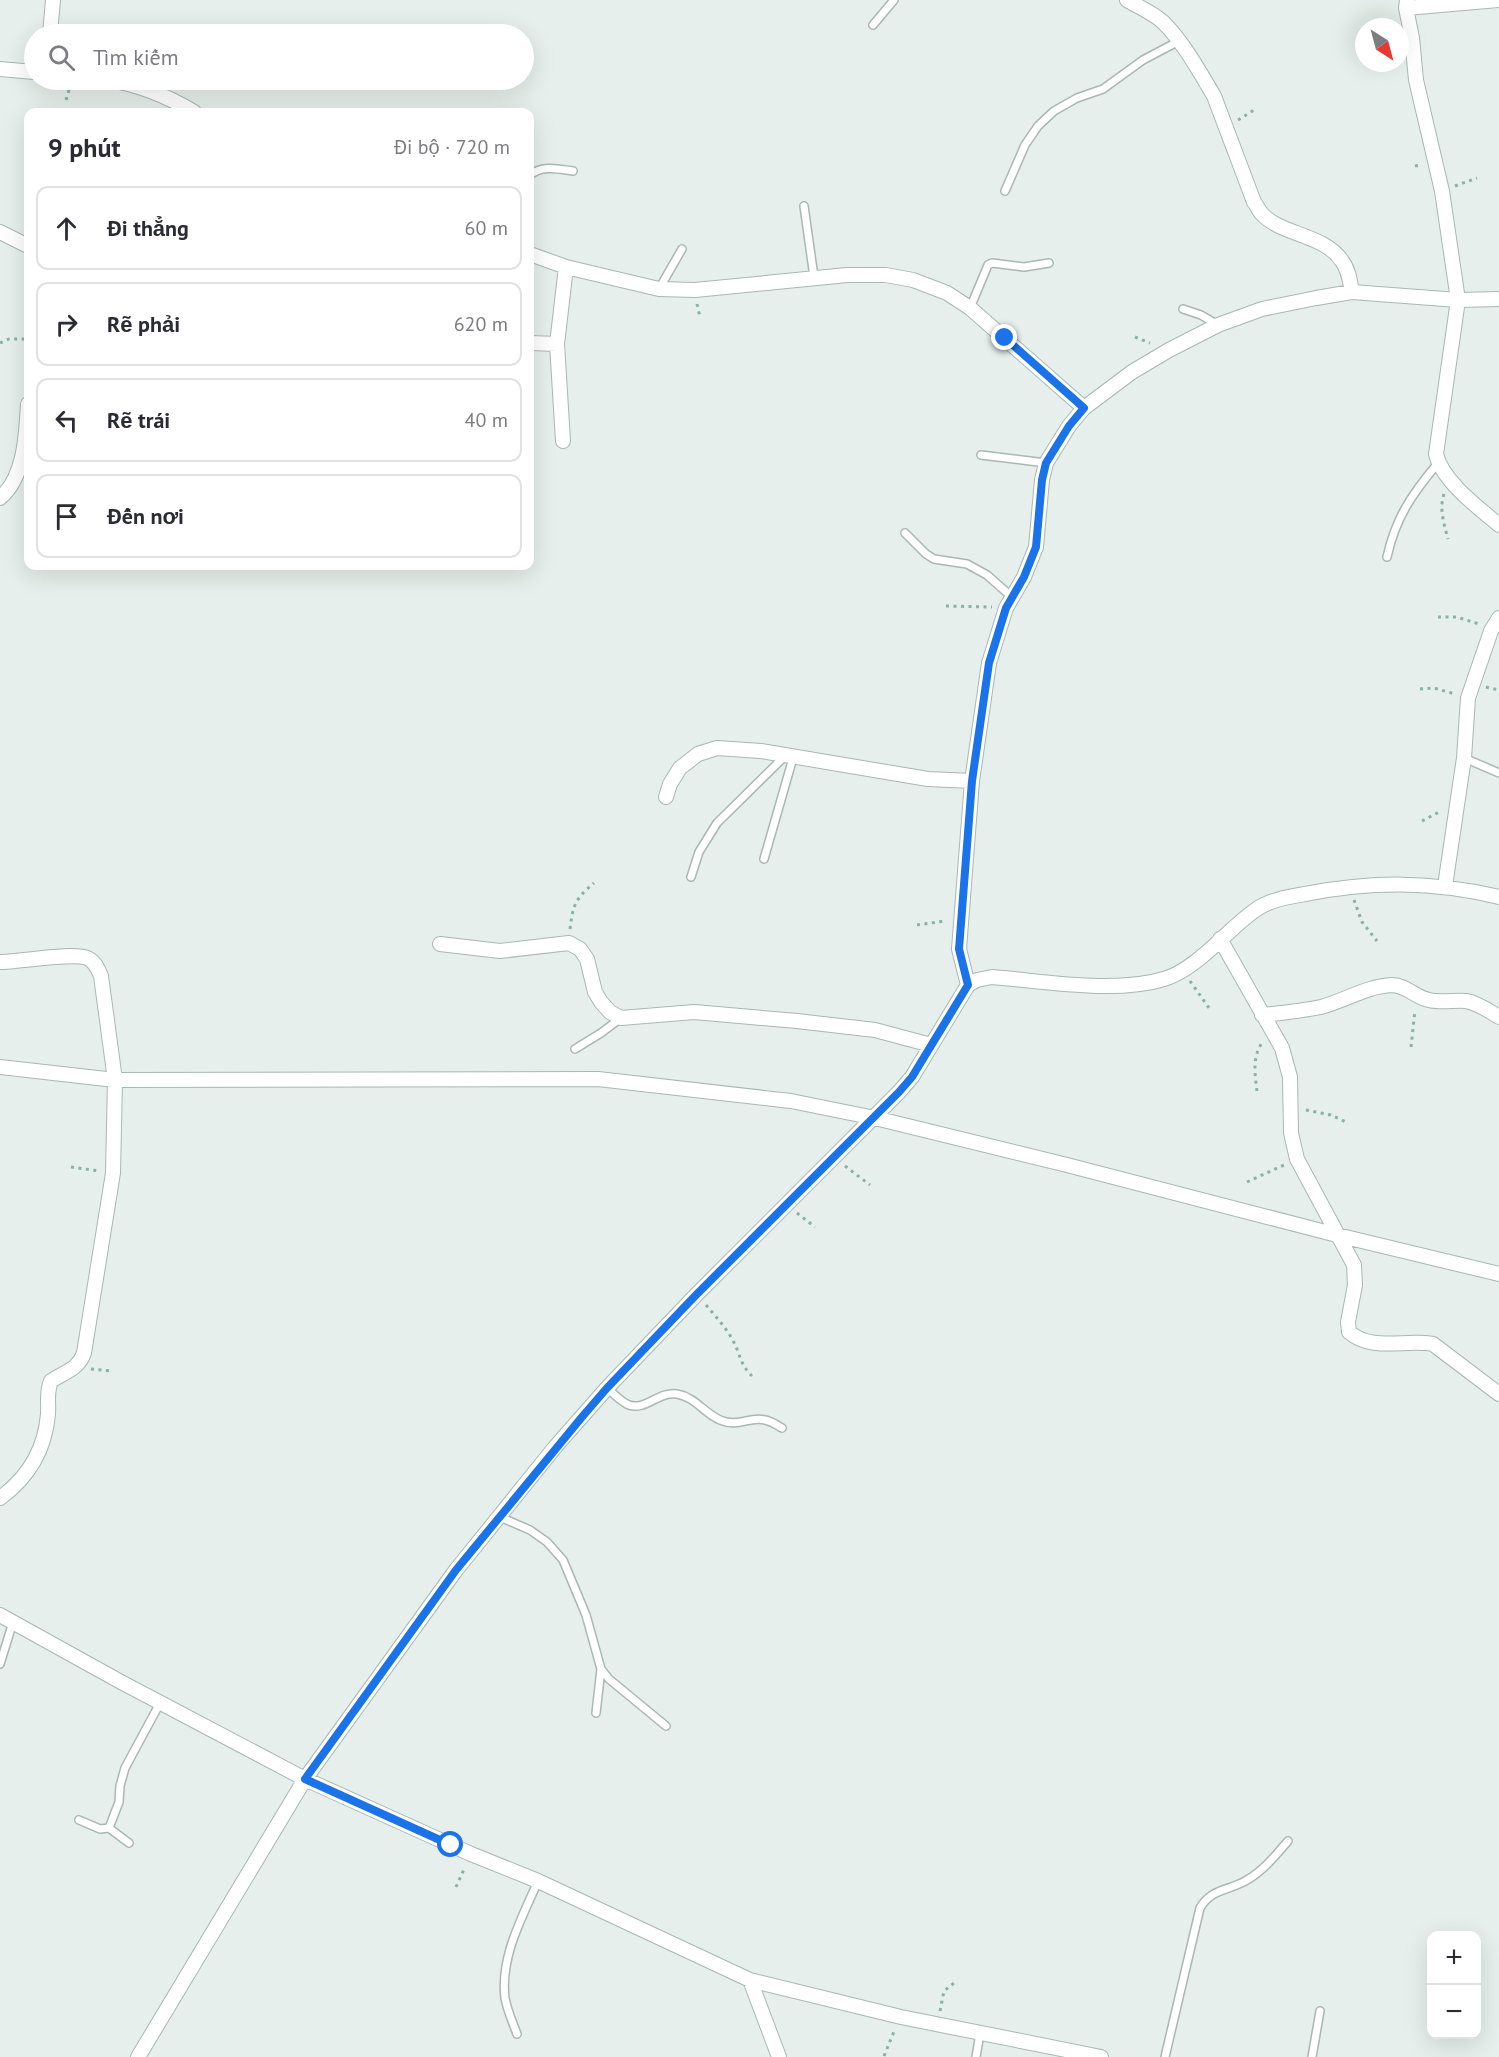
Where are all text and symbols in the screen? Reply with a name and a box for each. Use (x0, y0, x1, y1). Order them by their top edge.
north arrow (1355, 18, 1409, 72)
search box (24, 24, 534, 90)
icon: search (45, 41, 78, 74)
text: Tìm kiếm (93, 43, 179, 71)
text: 9 phút (48, 131, 121, 164)
text: Đi bộ · 720 m (394, 134, 510, 160)
icon: ahead (50, 212, 83, 245)
text: Đi thẳng (107, 214, 189, 242)
text: 60 m (465, 215, 508, 241)
icon: right (50, 308, 83, 341)
text: Rẽ phải (107, 310, 180, 338)
text: 620 m (454, 311, 508, 337)
route end (991, 324, 1017, 350)
icon: left (50, 404, 83, 437)
text: Rẽ trái (107, 406, 170, 434)
text: 40 m (465, 407, 508, 433)
icon: arrive (50, 500, 83, 533)
text: Đến nơi (107, 502, 184, 530)
route start (437, 1831, 463, 1857)
map controls (1427, 1931, 1481, 2039)
button: + (1427, 1931, 1481, 1985)
button: − (1427, 1985, 1481, 2039)

